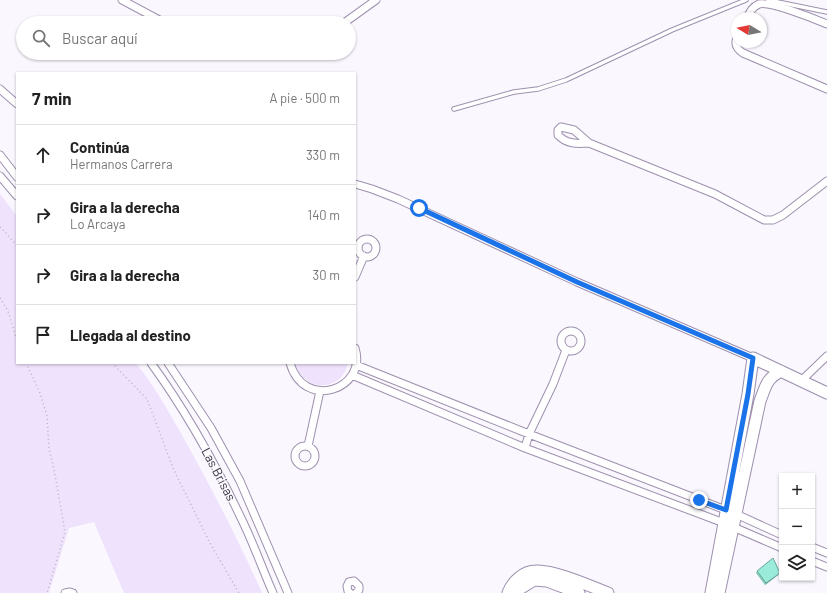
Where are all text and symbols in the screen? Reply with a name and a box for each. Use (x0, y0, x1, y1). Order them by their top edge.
north arrow (731, 12, 767, 48)
search box (16, 16, 356, 60)
icon: search (30, 27, 52, 49)
text: Buscar aquí (62, 29, 138, 47)
text: 7 min (32, 88, 72, 108)
text: A pie · 500 m (269, 90, 340, 106)
text: Continúa (70, 138, 130, 156)
icon: ahead (32, 144, 54, 166)
text: 330 m (306, 147, 340, 163)
text: Hermanos Carrera (70, 156, 173, 172)
text: Gira a la derecha (70, 198, 180, 216)
route start (410, 199, 428, 217)
icon: right (32, 204, 54, 226)
text: 140 m (308, 207, 340, 223)
text: Lo Arcaya (70, 216, 125, 232)
icon: right (32, 264, 54, 286)
text: Gira a la derecha (70, 266, 180, 284)
text: 30 m (313, 267, 340, 283)
icon: arrive (32, 324, 54, 346)
text: Llegada al destino (70, 326, 191, 344)
street label: Las Brisas (198, 445, 240, 503)
map controls (779, 473, 815, 581)
button: + (779, 473, 815, 509)
route end (690, 491, 708, 509)
button: − (779, 509, 815, 545)
button: layers (779, 545, 815, 581)

